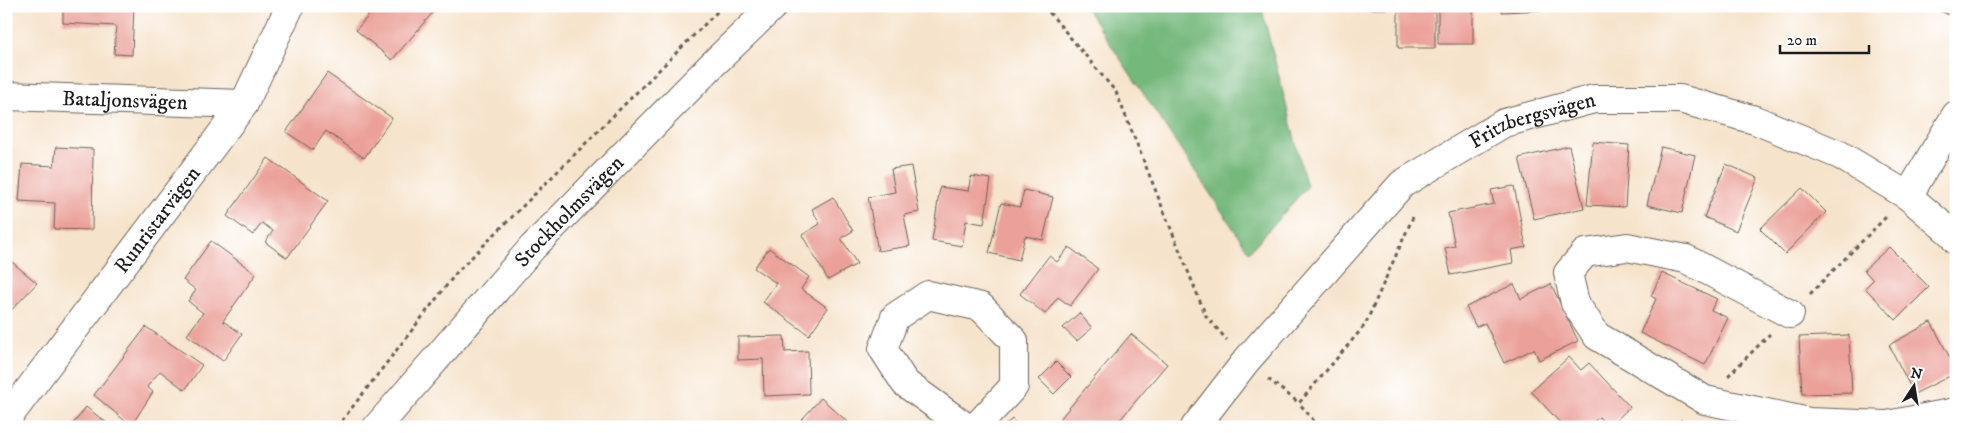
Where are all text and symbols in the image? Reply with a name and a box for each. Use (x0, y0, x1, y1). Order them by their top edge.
scale bar (1780, 22, 1868, 54)
text: 20 m (1787, 31, 1817, 50)
street label: Bataljonsvägen (62, 86, 188, 116)
street label: Fritzbergsvägen (1465, 87, 1599, 155)
street label: Stockholmsvägen (509, 150, 630, 273)
street label: Runristarvägen (109, 161, 206, 279)
north arrow (1890, 360, 1940, 410)
text: N (1909, 364, 1924, 384)

